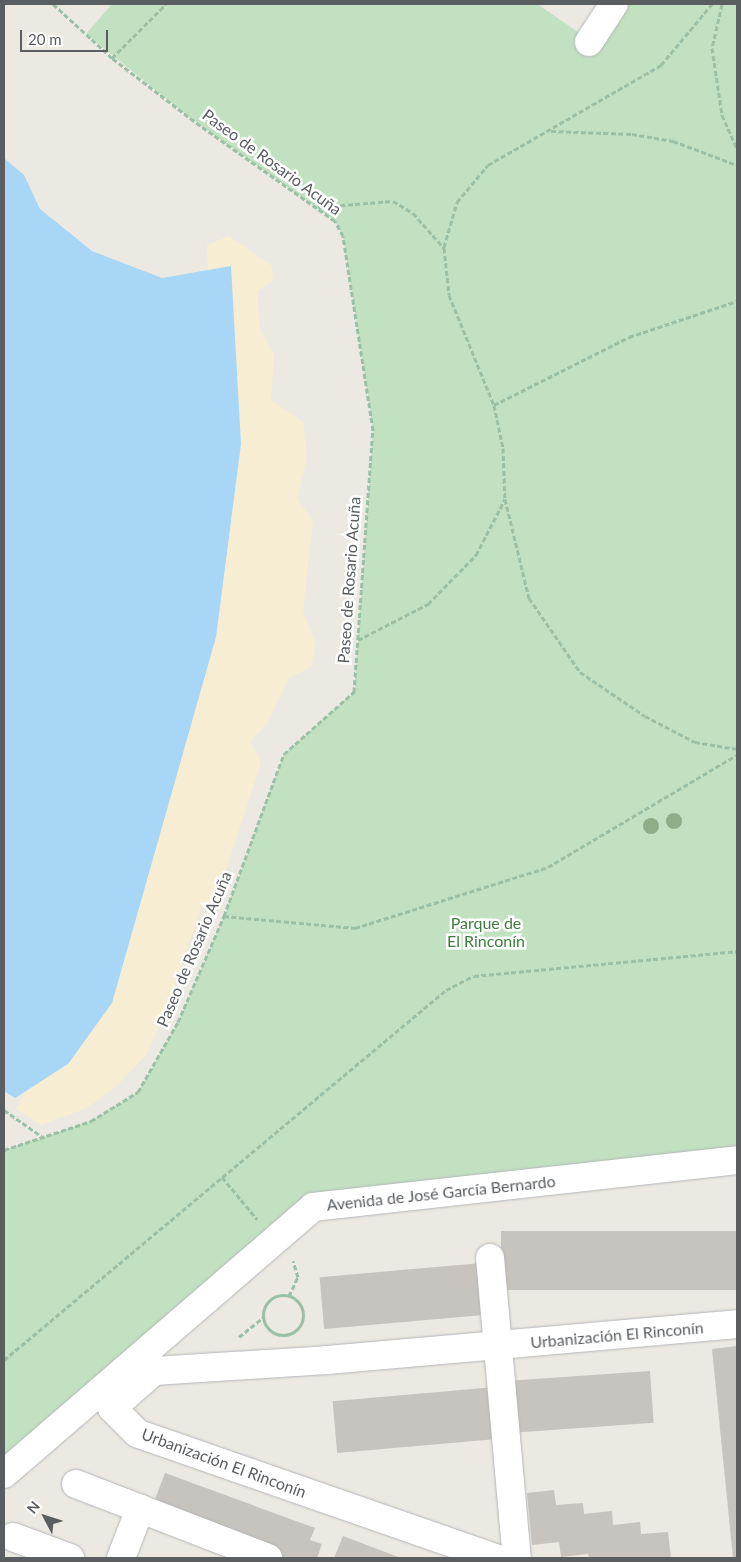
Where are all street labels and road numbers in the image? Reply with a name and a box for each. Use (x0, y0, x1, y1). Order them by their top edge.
street label: Paseo de Rosario Acuña (199, 105, 345, 219)
street label: Paseo de Rosario Acuña (334, 496, 364, 664)
street label: Paseo de Rosario Acuña (152, 868, 236, 1030)
street label: Avenida de José García Bernardo (325, 1171, 557, 1215)
street label: Urbanización El Rinconín (530, 1318, 704, 1352)
street label: Urbanización El Rinconín (139, 1424, 309, 1502)

